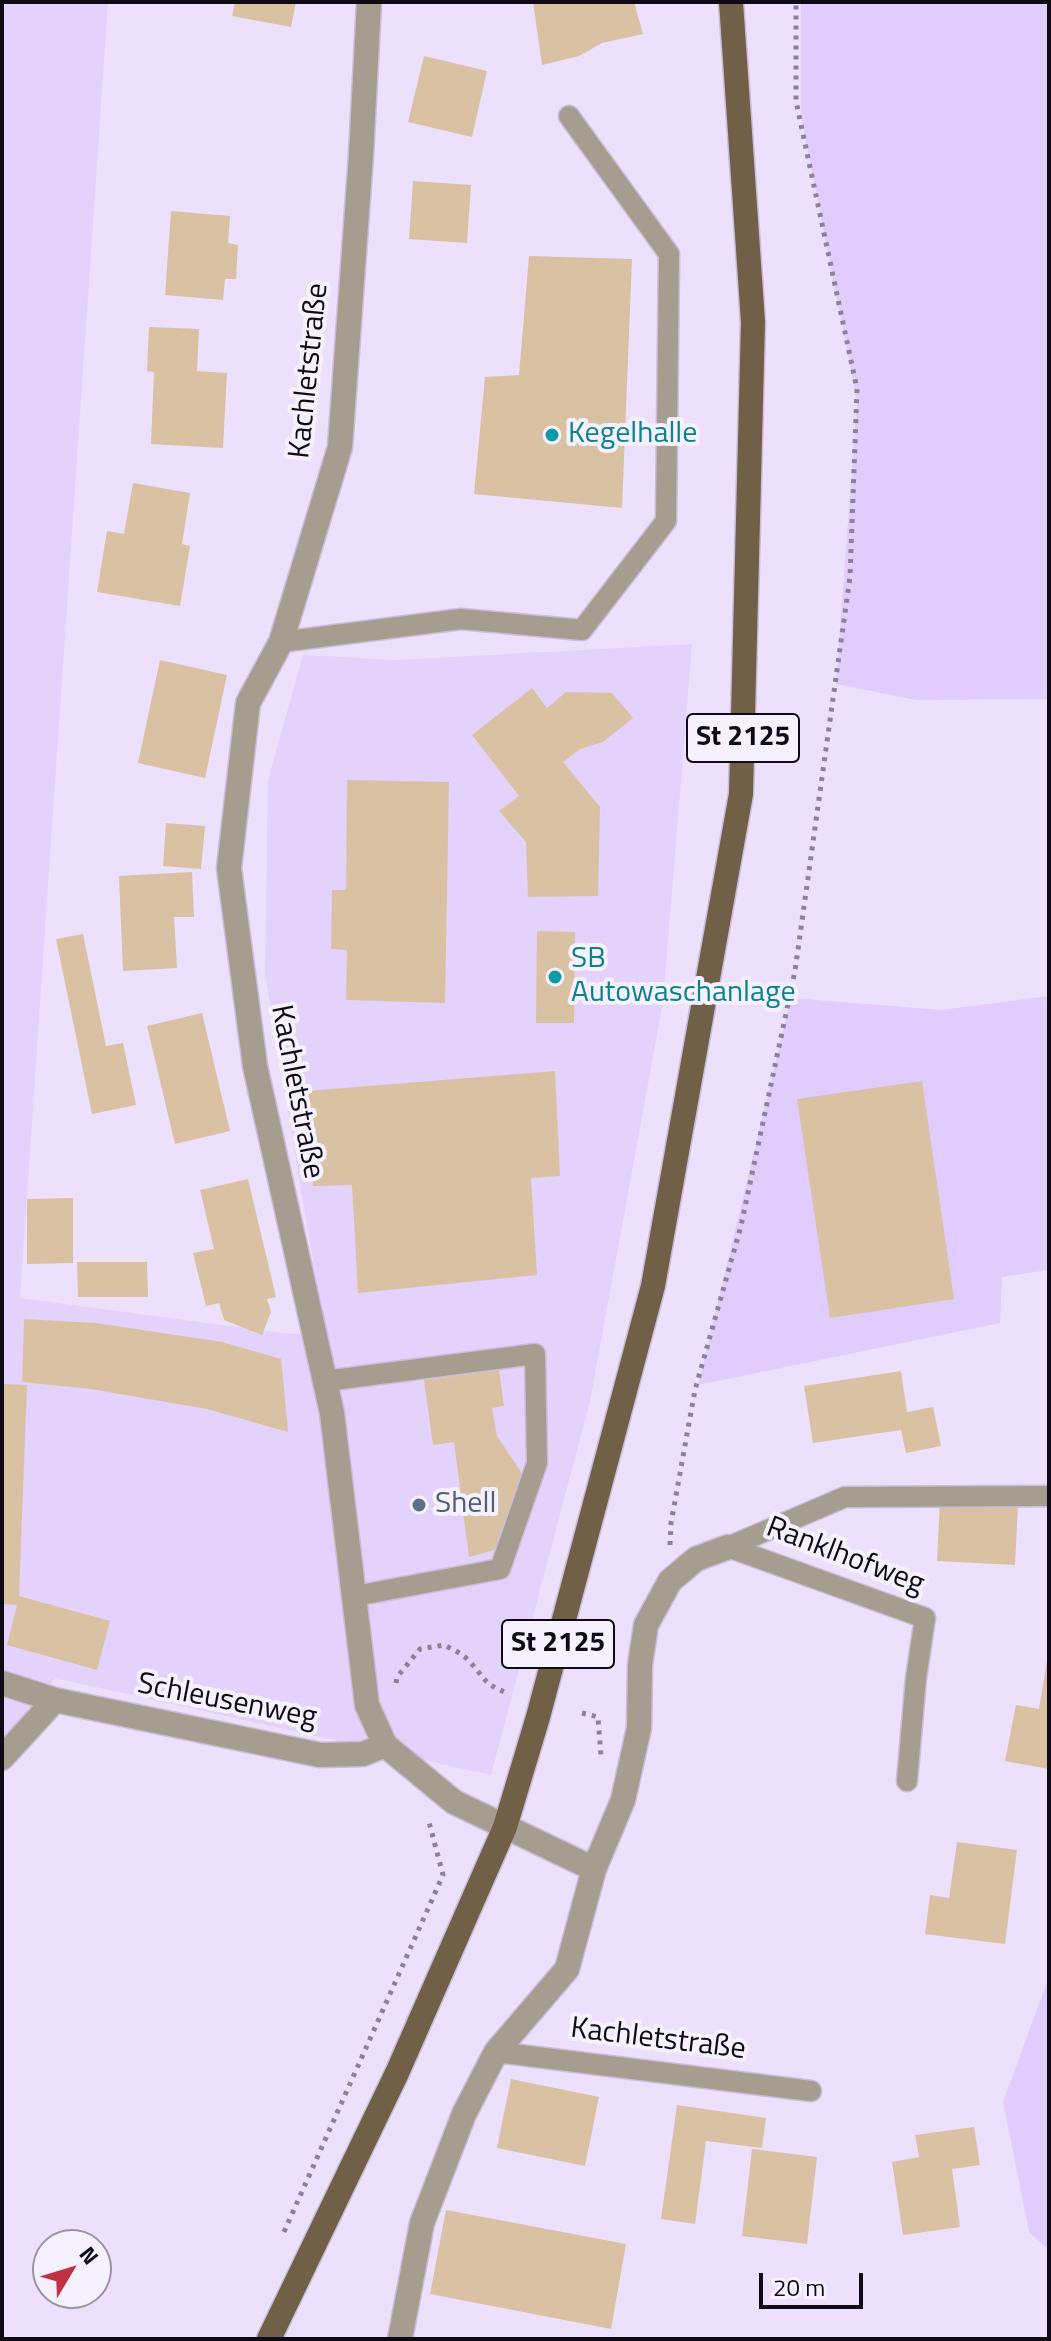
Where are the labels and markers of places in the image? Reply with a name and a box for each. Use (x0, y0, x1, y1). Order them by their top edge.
place label: Kegelhalle (568, 417, 697, 453)
marker: Kegelhalle (543, 426, 561, 444)
place label: SB Autowaschanlage (571, 942, 796, 1012)
marker: SB Autowaschanlage (546, 968, 564, 986)
place label: Shell (435, 1487, 496, 1523)
marker: Shell (410, 1496, 428, 1514)

